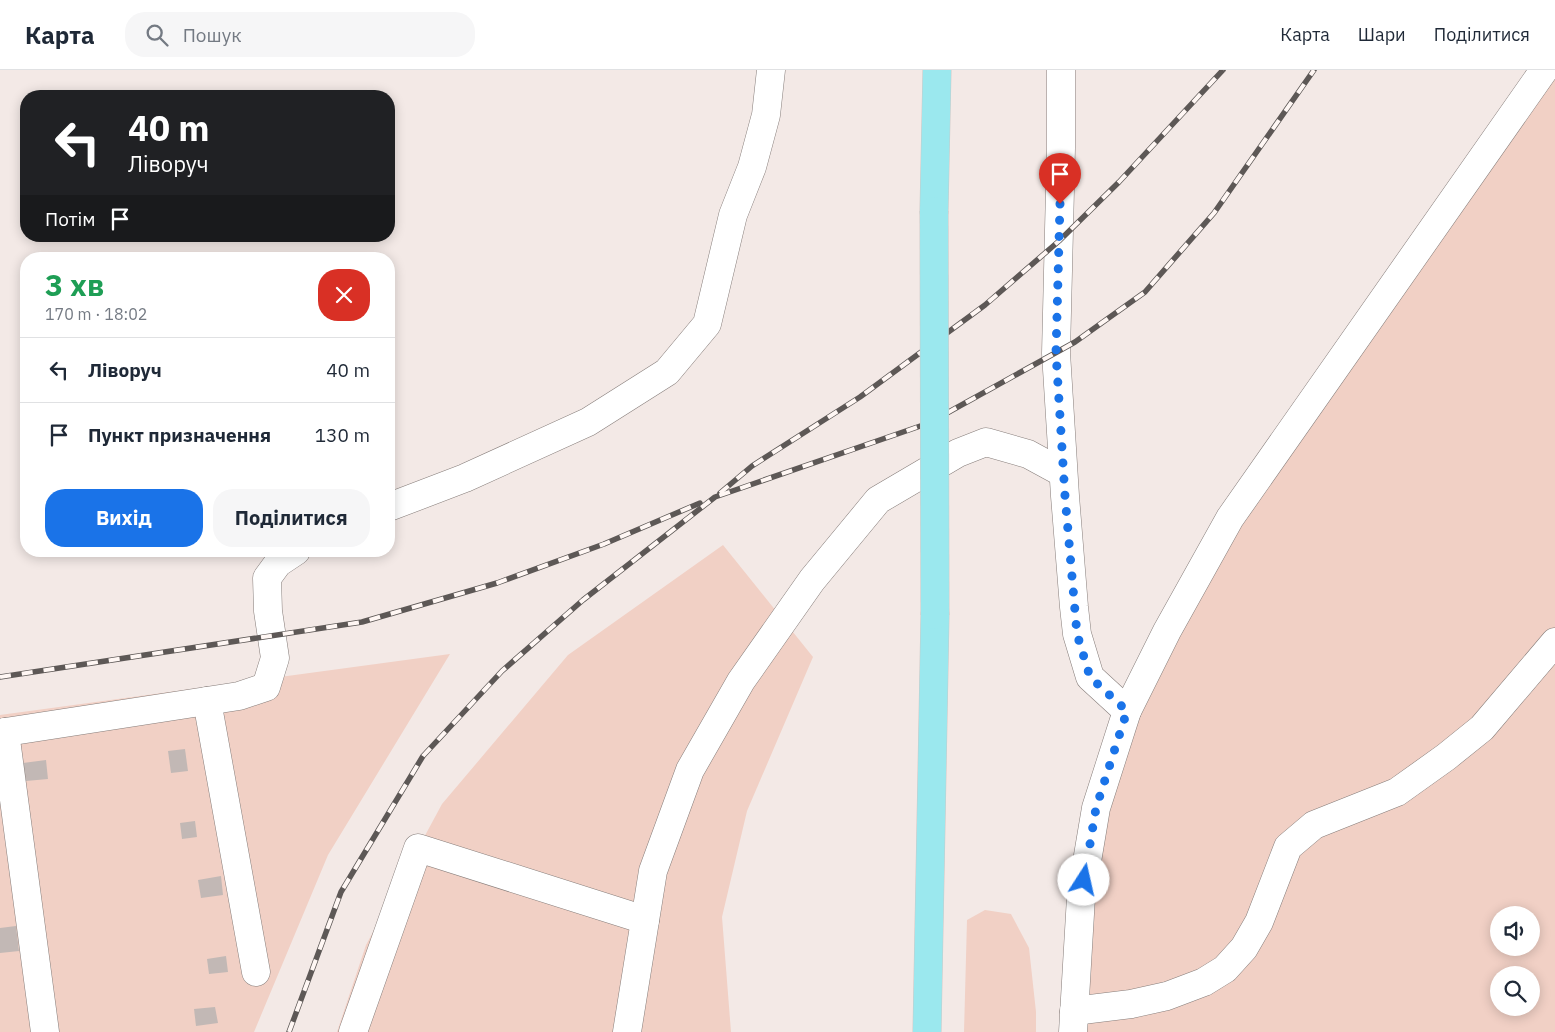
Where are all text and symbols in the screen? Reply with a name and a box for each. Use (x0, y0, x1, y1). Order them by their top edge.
search box (125, 12, 475, 57)
text: Карта (25, 19, 95, 51)
icon: search (143, 21, 171, 49)
text: Пошук (183, 23, 242, 47)
text: Карта (1280, 23, 1330, 46)
text: Шари (1358, 23, 1406, 46)
text: Поділитися (1434, 23, 1530, 46)
text: 40 m (128, 105, 210, 151)
icon: left (45, 110, 110, 175)
text: Ліворуч (128, 149, 209, 178)
pin (1039, 153, 1081, 204)
icon: arrive (1046, 160, 1074, 188)
icon: arrive (106, 205, 134, 233)
text: Потім (45, 207, 96, 231)
text: 3 хв (45, 265, 104, 304)
button: close (318, 269, 370, 321)
text: 170 m · 18:02 (45, 304, 147, 324)
icon: left (45, 356, 73, 384)
text: Ліворуч (88, 358, 162, 382)
text: 40 m (326, 358, 370, 382)
icon: arrive (45, 421, 73, 449)
text: Пункт призначення (88, 423, 271, 447)
text: 130 m (315, 423, 370, 447)
button: Вихід (45, 489, 203, 547)
button: Поділитися (213, 489, 370, 547)
position arrow (1057, 853, 1109, 905)
map controls (1490, 906, 1540, 1016)
button: sound (1490, 906, 1540, 956)
button: search (1490, 966, 1540, 1016)

